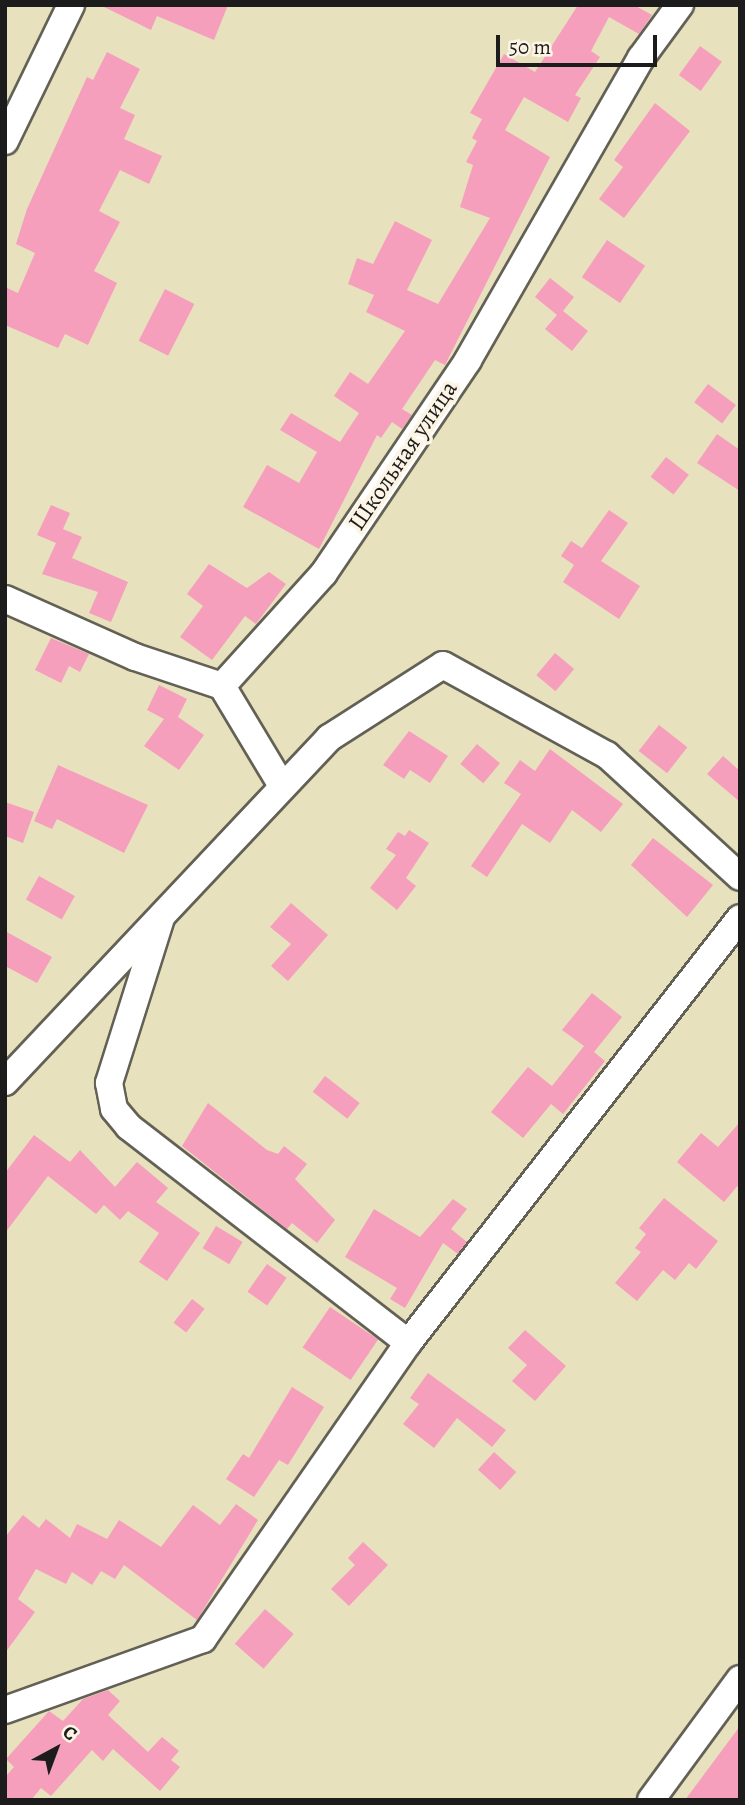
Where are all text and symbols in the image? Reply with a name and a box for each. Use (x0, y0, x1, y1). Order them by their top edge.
scale bar (500, 21, 661, 65)
text: 50 m (509, 33, 551, 61)
street label: Школьная улица (342, 376, 464, 536)
north arrow (21, 1714, 91, 1784)
text: С (57, 1719, 83, 1747)

